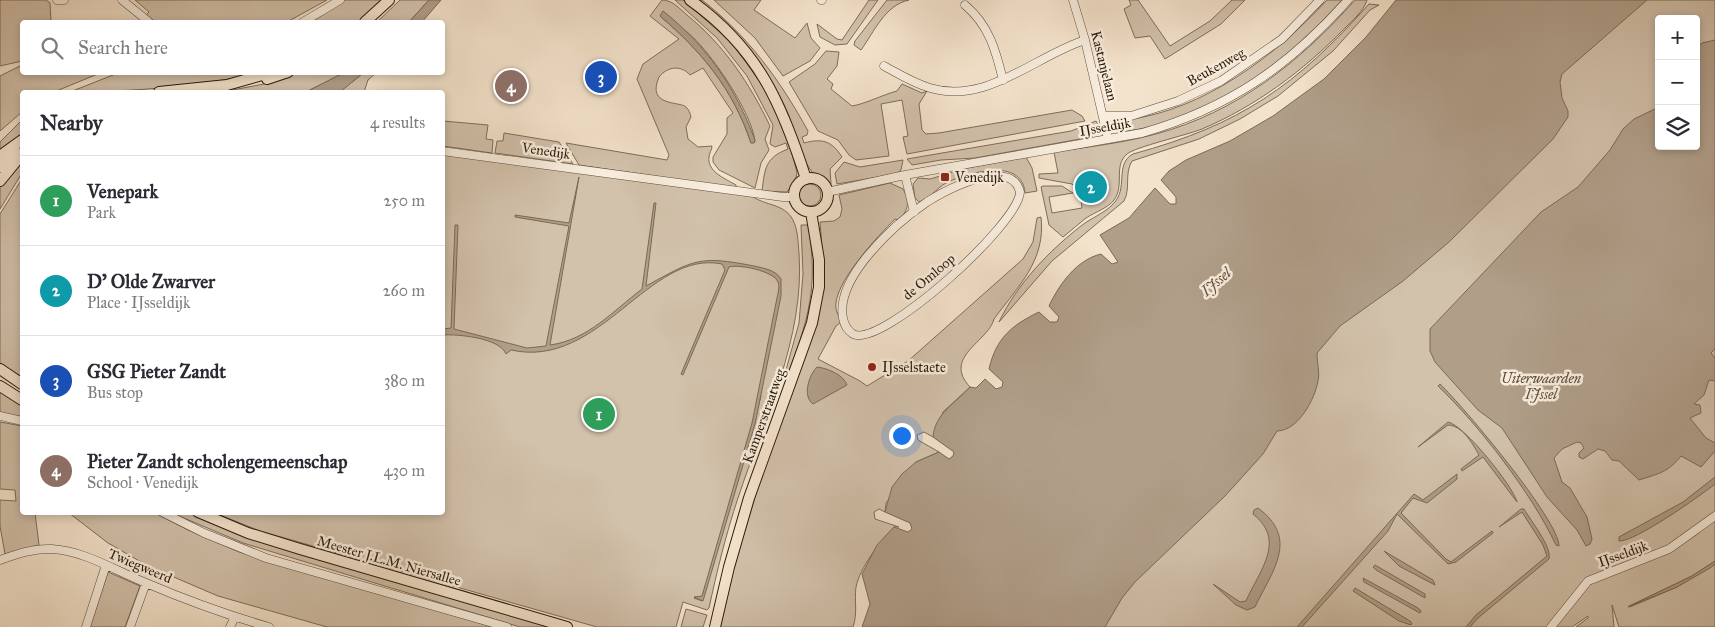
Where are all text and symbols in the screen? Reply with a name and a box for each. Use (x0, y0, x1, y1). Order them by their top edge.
map controls (1655, 15, 1700, 150)
button: + (1655, 15, 1700, 60)
search box (20, 20, 445, 75)
street label: Kastanjelaan (1087, 29, 1121, 103)
icon: search (38, 34, 66, 62)
text: Search here (78, 36, 168, 59)
street label: Beukenweg (1184, 44, 1248, 90)
pin: 3 (585, 58, 617, 96)
button: − (1655, 60, 1700, 105)
pin: 4 (495, 67, 527, 105)
button: layers (1655, 105, 1700, 150)
text: Nearby (40, 110, 103, 136)
text: 4 results (370, 113, 425, 132)
street label: IJsseldijk (1078, 114, 1133, 141)
street label: Venedijk (520, 139, 572, 163)
pin: 2 (1075, 168, 1107, 206)
place label: Venedijk (954, 169, 1004, 186)
marker: Venedijk (939, 171, 951, 183)
text: Venepark (87, 180, 158, 203)
text: 1 (53, 191, 59, 210)
text: 250 m (384, 191, 425, 210)
text: Park (87, 203, 116, 222)
street label: de Omloop (899, 250, 959, 304)
water label: IJssel (1197, 263, 1236, 301)
text: D' Olde Zwarver (87, 270, 215, 293)
text: 2 (52, 281, 60, 300)
text: 260 m (383, 281, 425, 300)
text: Place · IJsseldijk (87, 293, 190, 312)
place label: IJsselstaete (882, 359, 946, 377)
text: GSG Pieter Zandt (87, 360, 226, 383)
marker: IJsselstaete (866, 361, 878, 373)
street label: Kamperstraatweg (739, 366, 789, 466)
park label: Uiterwaarden IJssel (1501, 370, 1582, 403)
text: 3 (53, 371, 59, 390)
text: 380 m (384, 371, 425, 390)
text: Bus stop (87, 383, 143, 402)
pin: 1 (583, 395, 615, 433)
your location (889, 423, 915, 449)
text: Pieter Zandt scholengemeenschap (87, 450, 347, 473)
text: 4 (52, 461, 60, 480)
text: 430 m (383, 461, 425, 480)
text: School · Venedijk (87, 473, 198, 492)
street label: Meester J.L.M. Niersallee (315, 532, 463, 591)
street label: IJsseldijk (1596, 537, 1651, 572)
street label: Twiegweerd (105, 545, 175, 587)

